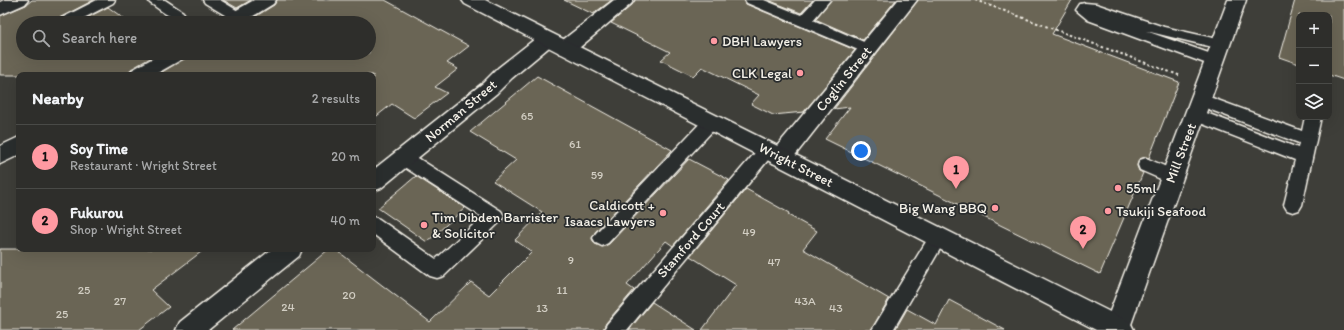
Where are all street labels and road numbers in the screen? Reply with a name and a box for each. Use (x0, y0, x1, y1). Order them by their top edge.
street label: Coglin Street (813, 43, 875, 115)
street label: Norman Street (422, 76, 500, 146)
street label: Mill Street (1162, 121, 1200, 185)
street label: Wright Street (756, 139, 836, 191)
street label: Stamford Court (653, 199, 729, 281)

